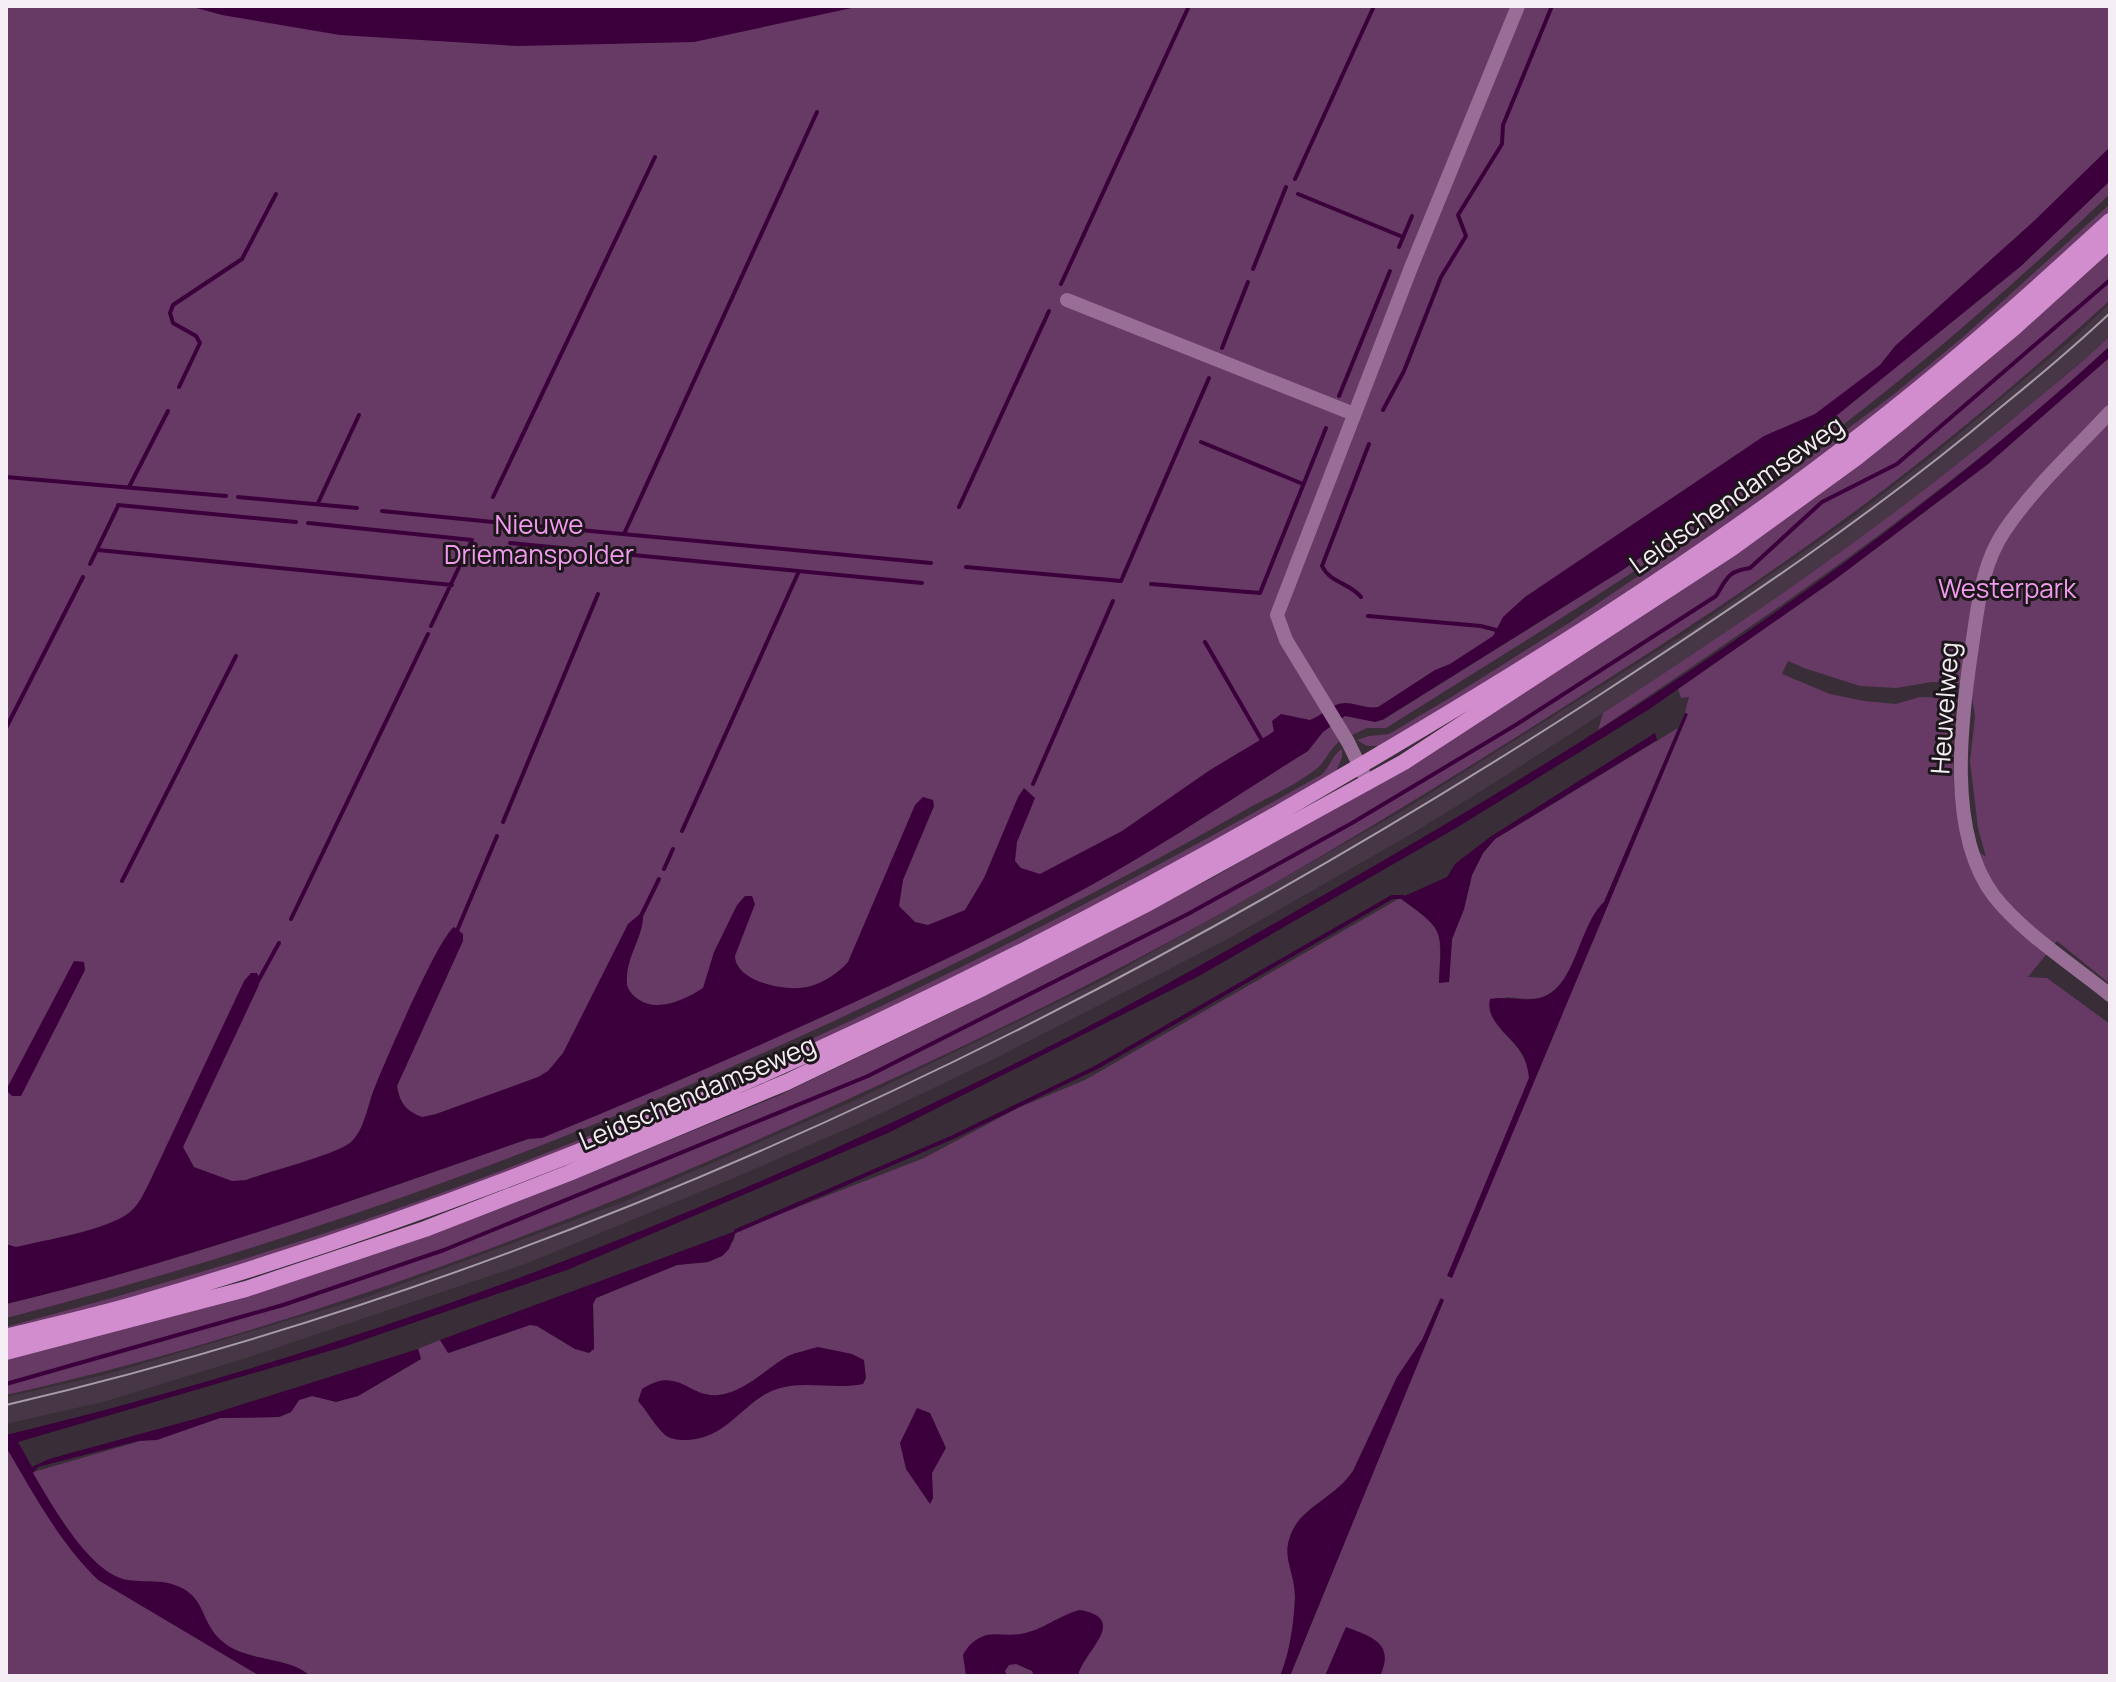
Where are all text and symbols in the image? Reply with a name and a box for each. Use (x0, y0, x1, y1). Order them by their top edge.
street label: Leidschendamseweg (1622, 406, 1850, 582)
park label: Nieuwe Driemanspolder (444, 506, 634, 572)
park label: Westerpark (1938, 570, 2077, 606)
street label: Heuvelweg (1921, 641, 1967, 775)
street label: Leidschendamseweg (573, 1026, 821, 1158)

